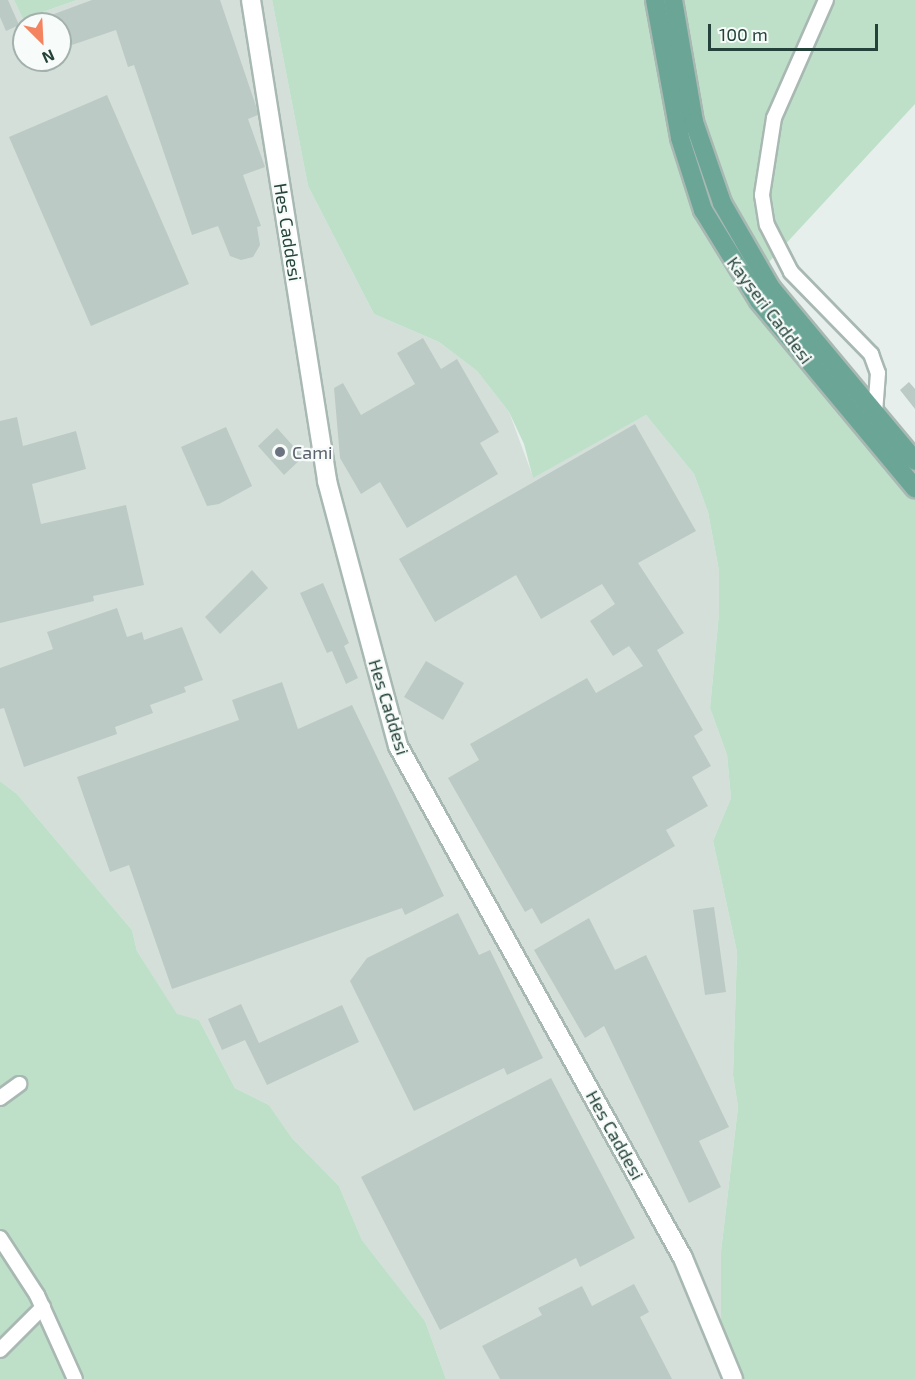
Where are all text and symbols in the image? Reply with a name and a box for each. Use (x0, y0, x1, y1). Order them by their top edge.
north arrow (12, 12, 72, 72)
scale bar (711, 12, 880, 50)
text: 100 m (719, 23, 768, 45)
text: N (40, 46, 58, 68)
street label: Hes Caddesi (270, 181, 306, 283)
street label: Kayseri Caddesi (723, 252, 817, 368)
place label: Cami (292, 441, 332, 463)
marker: Cami (273, 445, 287, 459)
street label: Hes Caddesi (364, 657, 414, 757)
street label: Hes Caddesi (582, 1087, 648, 1183)

